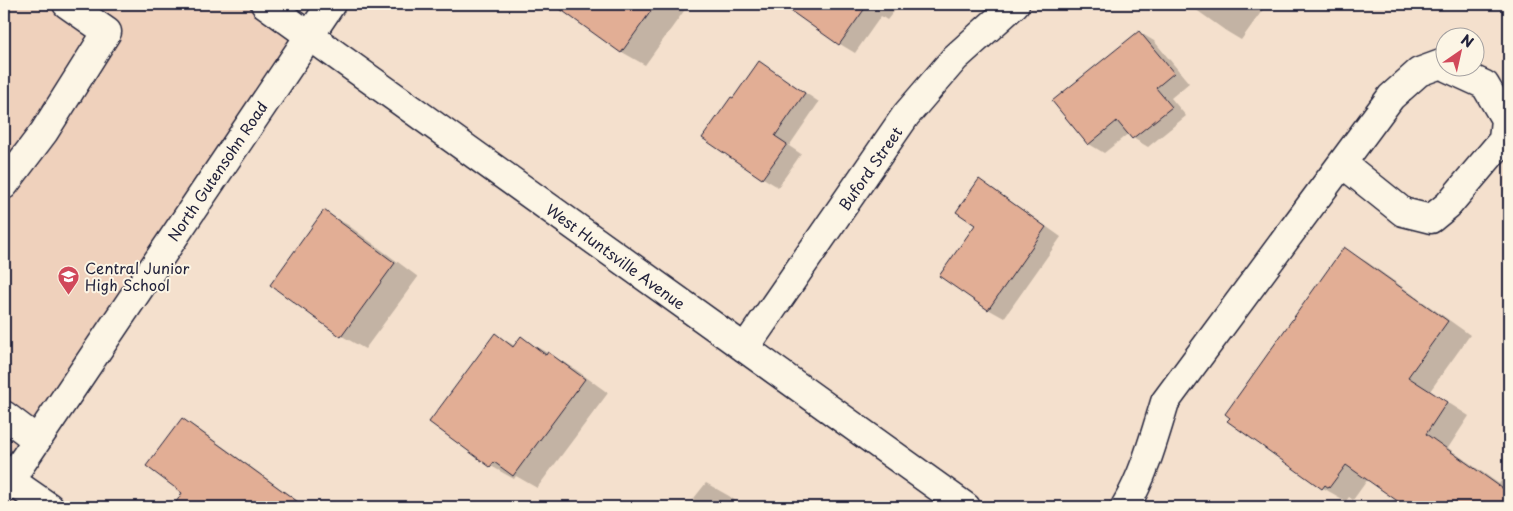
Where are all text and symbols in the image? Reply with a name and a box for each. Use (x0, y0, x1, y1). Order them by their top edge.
north arrow (1436, 28, 1486, 78)
text: N (1457, 29, 1478, 53)
street label: North Gutensohn Road (161, 96, 273, 246)
street label: Buford Street (833, 121, 907, 215)
street label: West Huntsville Avenue (542, 198, 690, 314)
place label: Central Junior High School (85, 256, 190, 296)
school or university icon: Central Junior High School (57, 264, 81, 295)

